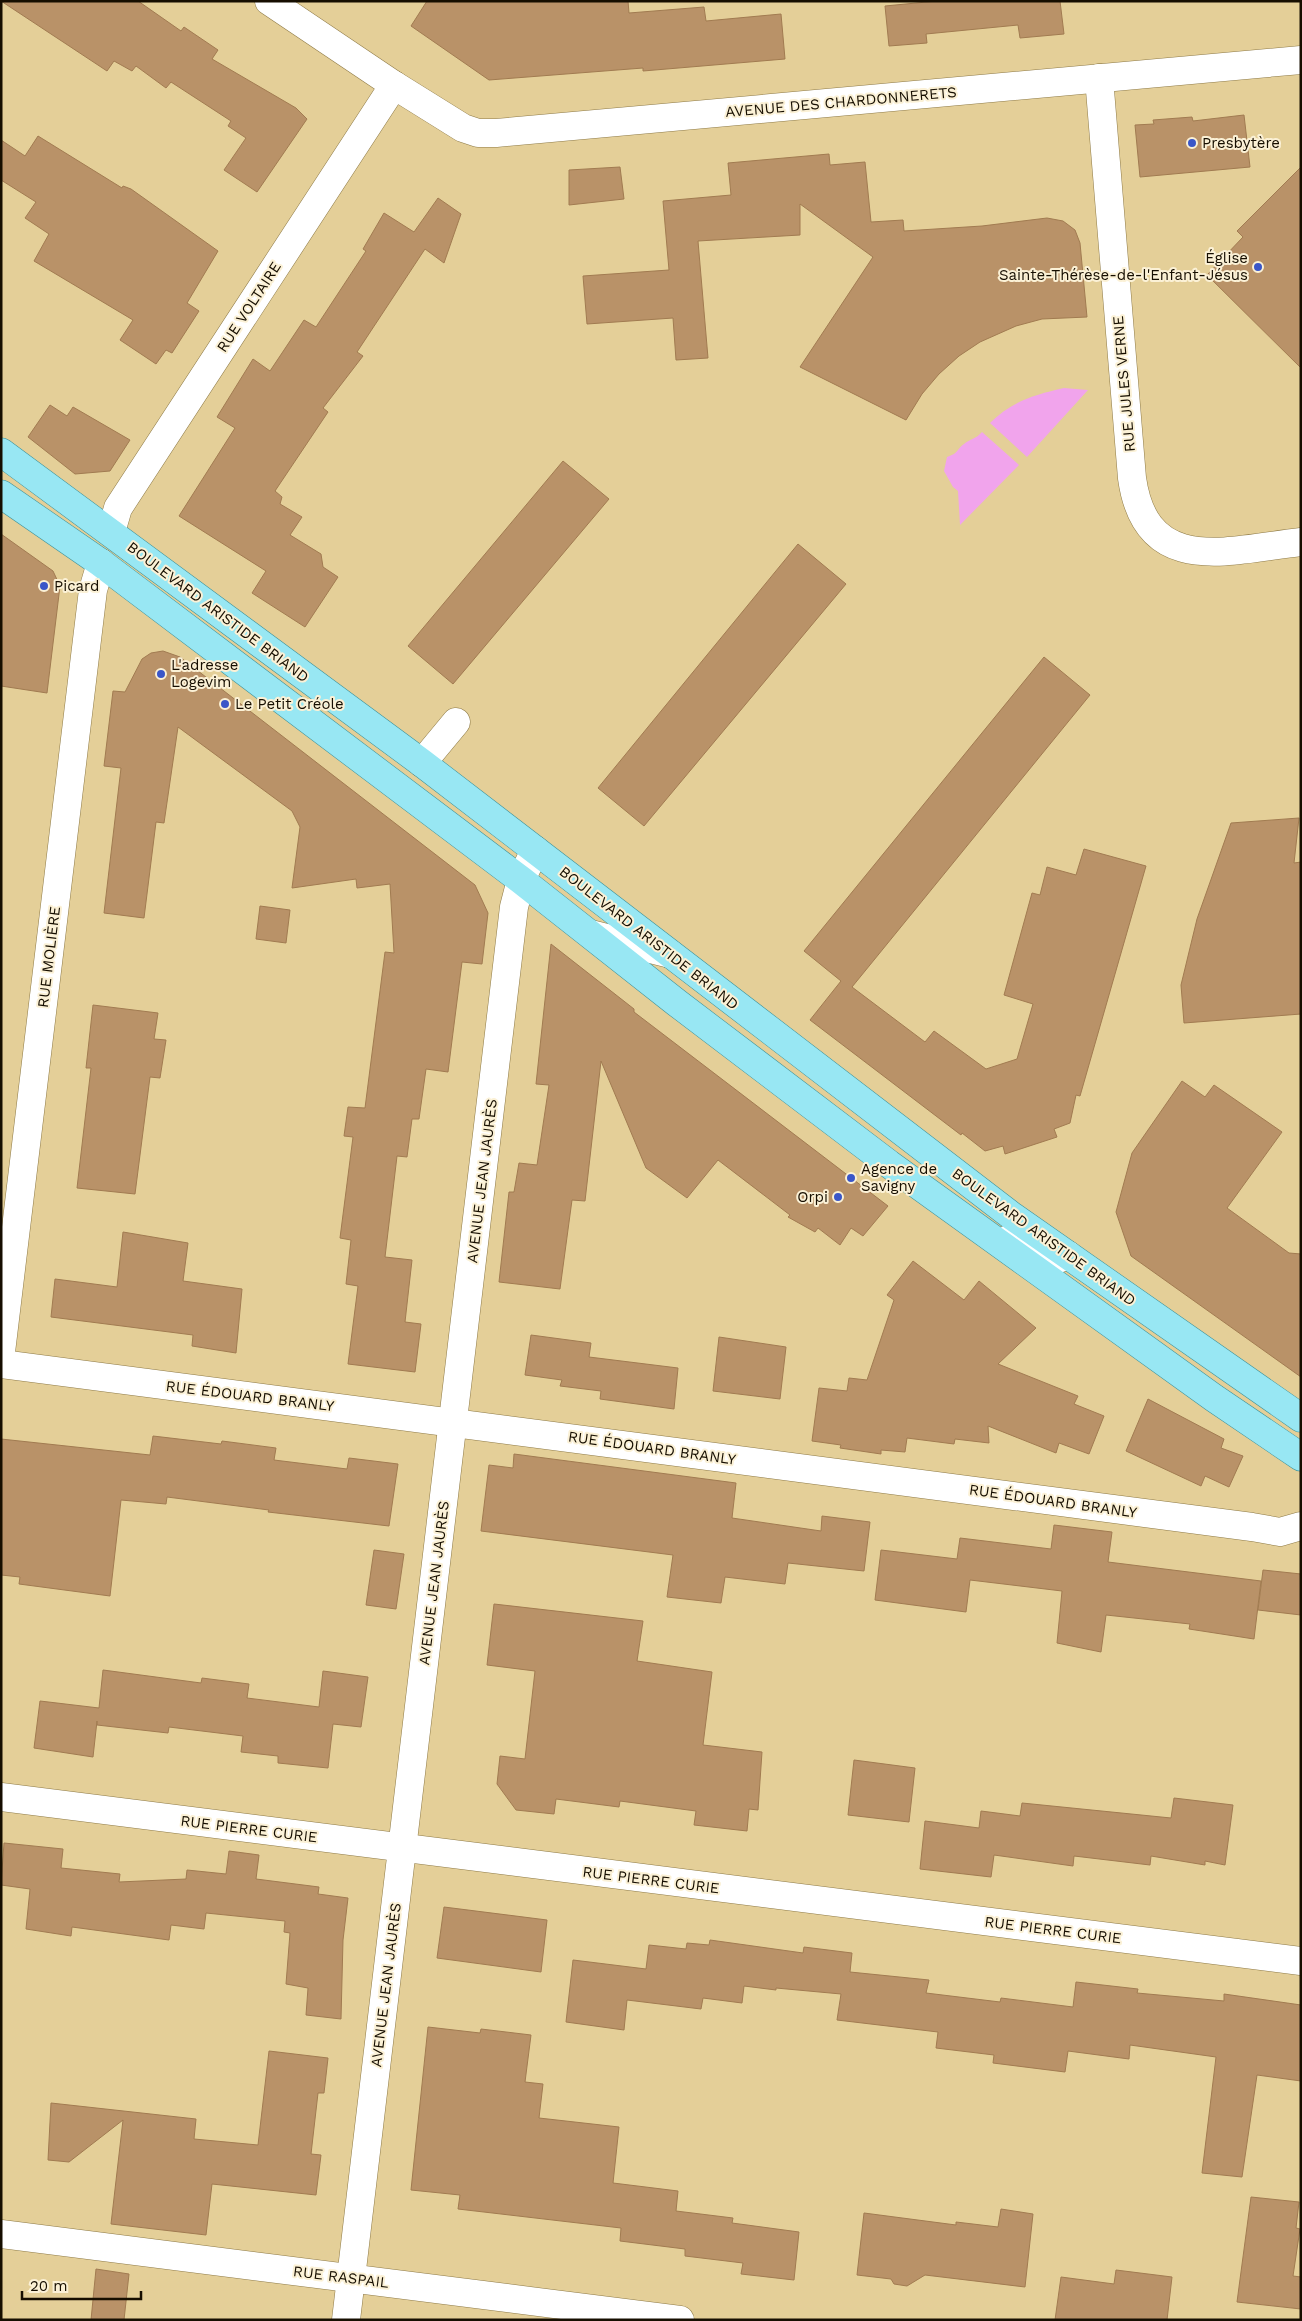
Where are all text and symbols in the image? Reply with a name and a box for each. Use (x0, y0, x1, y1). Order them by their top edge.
street label: AVENUE DES CHARDONNERETS (725, 83, 957, 121)
place label: Presbytère (1202, 134, 1280, 152)
marker: Presbytère (1186, 137, 1198, 149)
place label: Église Sainte-Thérèse-de-l'Enfant-Jésus (999, 249, 1248, 284)
street label: RUE VOLTAIRE (213, 258, 285, 356)
marker: Église Sainte-Thérèse-de-l'Enfant-Jésus (1252, 261, 1264, 273)
street label: RUE JULES VERNE (1109, 315, 1139, 453)
street label: BOULEVARD ARISTIDE BRIAND (124, 538, 312, 686)
place label: Picard (54, 577, 99, 595)
marker: Picard (38, 580, 50, 592)
place label: L'adresse Logevim (171, 656, 238, 691)
marker: L'adresse Logevim (155, 668, 167, 680)
place label: Le Petit Créole (235, 695, 344, 713)
marker: Le Petit Créole (219, 698, 231, 710)
street label: BOULEVARD ARISTIDE BRIAND (556, 862, 742, 1014)
street label: RUE MOLIÈRE (34, 905, 64, 1009)
street label: AVENUE JEAN JAURÈS (463, 1098, 501, 1264)
place label: Agence de Savigny (861, 1160, 937, 1195)
street label: BOULEVARD ARISTIDE BRIAND (949, 1164, 1139, 1310)
marker: Agence de Savigny (845, 1172, 857, 1184)
place label: Orpi (797, 1188, 828, 1206)
marker: Orpi (832, 1191, 844, 1203)
street label: RUE ÉDOUARD BRANLY (165, 1377, 336, 1415)
street label: RUE ÉDOUARD BRANLY (567, 1427, 738, 1469)
street label: RUE ÉDOUARD BRANLY (968, 1480, 1139, 1522)
street label: AVENUE JEAN JAURÈS (415, 1500, 453, 1666)
street label: RUE PIERRE CURIE (179, 1812, 319, 1846)
street label: RUE PIERRE CURIE (581, 1863, 721, 1897)
street label: AVENUE JEAN JAURÈS (367, 1902, 405, 2068)
street label: RUE PIERRE CURIE (983, 1913, 1123, 1947)
street label: RUE RASPAIL (292, 2262, 390, 2292)
scale bar (22, 2268, 141, 2300)
text: 20 m (30, 2277, 68, 2295)

